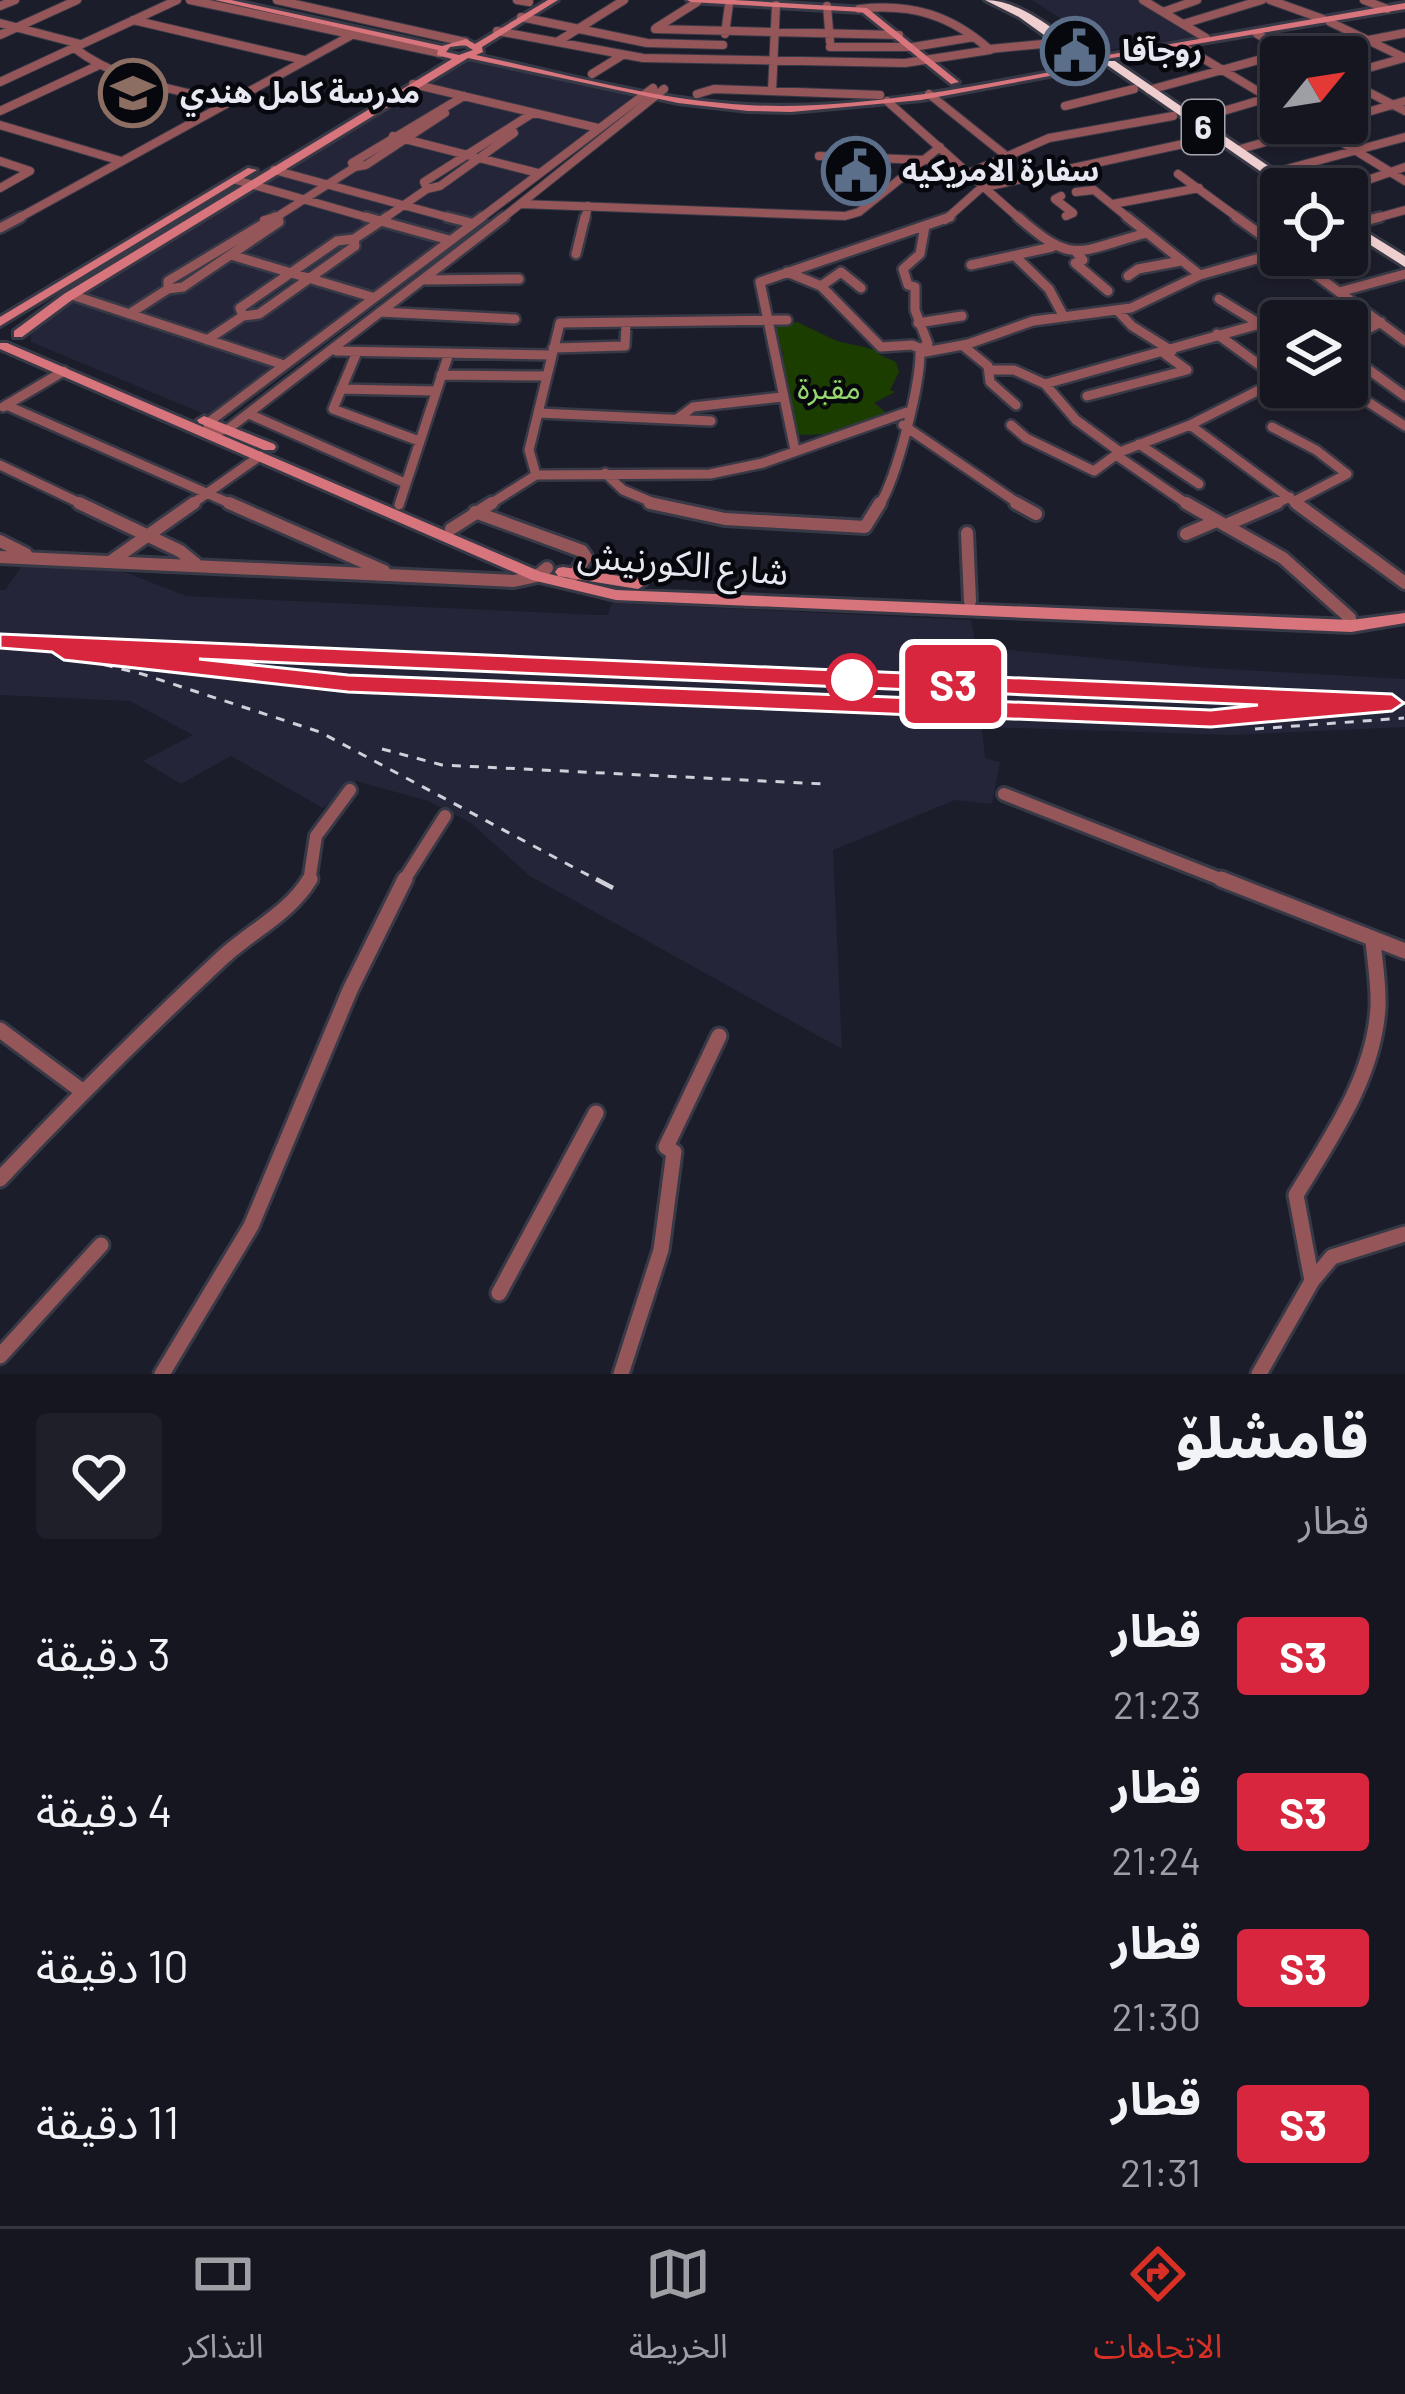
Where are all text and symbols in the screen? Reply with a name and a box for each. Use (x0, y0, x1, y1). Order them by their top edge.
public building icon: روجآفا (1040, 16, 1110, 86)
place label: روجآفا (1122, 31, 1202, 68)
north arrow (1260, 36, 1368, 144)
map controls (1260, 36, 1368, 408)
school or university icon: مدرسة كامل هندي (98, 58, 168, 128)
place label: مدرسة كامل هندي (180, 73, 420, 117)
road number: 6 (1182, 100, 1224, 154)
public building icon: سفارة الامريكيه (821, 136, 891, 206)
place label: سفارة الامريكيه (902, 151, 1099, 188)
button: locate (1260, 168, 1368, 276)
button: layers (1260, 300, 1368, 408)
park label: مقبرة (797, 369, 861, 406)
street label: شارع الكورنيش (575, 531, 790, 599)
line badge: S3 (899, 645, 1007, 723)
unlabelled marker (827, 655, 877, 705)
text: S3 (929, 659, 977, 709)
text: قامشلۆ (1175, 1401, 1369, 1469)
button: heart (36, 1413, 162, 1539)
text: قطار (1298, 1495, 1369, 1542)
text: قطار (1111, 1602, 1201, 1656)
text: 3 دقيقة (36, 1626, 171, 1680)
text: S3 (1279, 1631, 1327, 1681)
text: 21:23 (1113, 1680, 1201, 1727)
text: قطار (1111, 1758, 1201, 1812)
text: 4 دقيقة (36, 1782, 172, 1836)
text: S3 (1279, 1787, 1327, 1837)
text: 21:24 (1111, 1836, 1201, 1883)
text: قطار (1111, 1914, 1201, 1968)
text: 10 دقيقة (36, 1938, 189, 1992)
text: S3 (1279, 1943, 1327, 1993)
text: 21:30 (1112, 1992, 1201, 2039)
text: قطار (1111, 2070, 1201, 2124)
text: 11 دقيقة (36, 2094, 179, 2148)
text: S3 (1279, 2099, 1327, 2149)
text: 21:31 (1120, 2148, 1201, 2195)
tab: التذاكر (183, 2241, 264, 2382)
tab: الخريطة (629, 2241, 728, 2382)
tab: الاتجاهات (1093, 2241, 1222, 2382)

